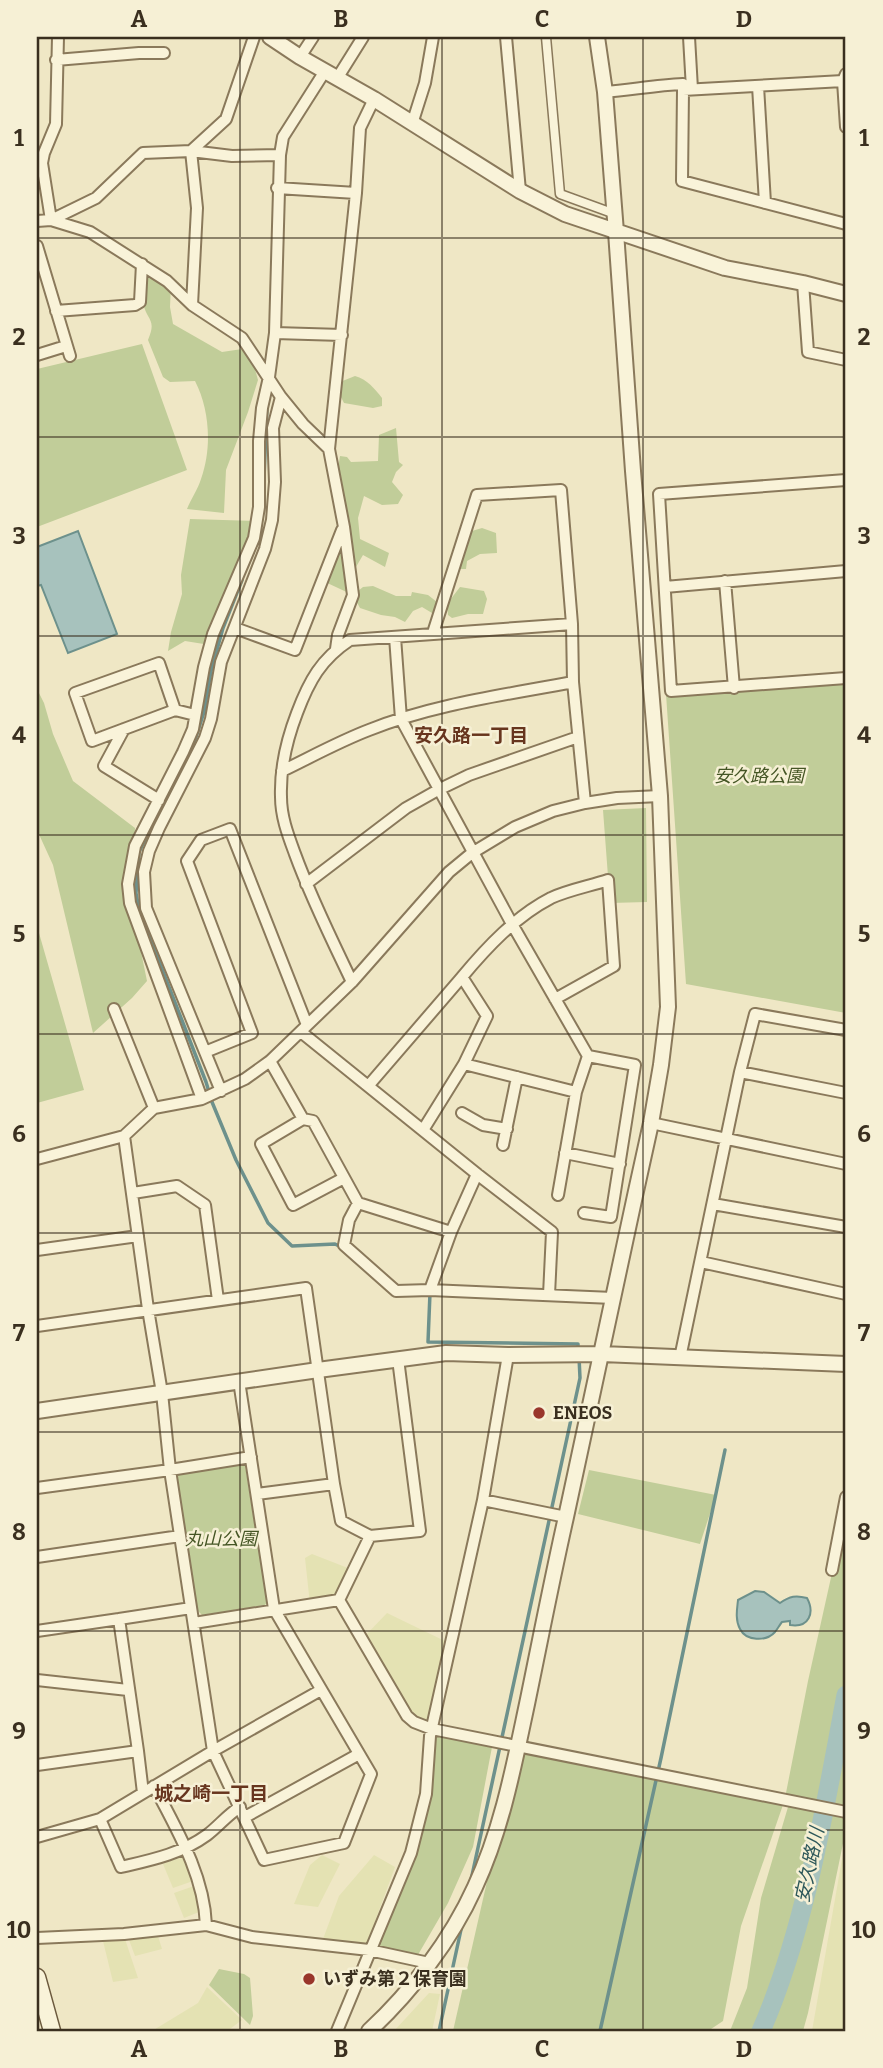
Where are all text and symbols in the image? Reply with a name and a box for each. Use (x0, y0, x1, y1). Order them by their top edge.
text: A (131, 5, 148, 33)
text: B (334, 5, 348, 33)
text: C (535, 5, 549, 33)
text: D (736, 5, 752, 33)
text: 1 (14, 124, 24, 152)
text: 1 (859, 124, 869, 152)
text: 2 (13, 323, 26, 351)
text: 2 (858, 323, 871, 351)
text: 3 (12, 522, 26, 550)
text: 3 (857, 522, 871, 550)
text: 4 (12, 721, 26, 749)
text: 4 (857, 721, 871, 749)
district label: 安久路一丁目 (414, 724, 528, 747)
park label: 安久路公園 (714, 765, 807, 787)
text: 5 (13, 920, 25, 948)
text: 5 (858, 920, 870, 948)
text: 6 (12, 1120, 26, 1148)
text: 6 (857, 1120, 871, 1148)
text: 7 (13, 1319, 26, 1347)
text: 7 (858, 1319, 871, 1347)
place label: ENEOS (553, 1402, 613, 1424)
marker: ENEOS (531, 1405, 547, 1421)
text: 8 (12, 1518, 26, 1546)
text: 8 (857, 1518, 871, 1546)
park label: 丸山公園 (185, 1528, 260, 1550)
text: 9 (12, 1717, 26, 1745)
text: 9 (857, 1717, 871, 1745)
district label: 城之崎一丁目 (154, 1782, 268, 1805)
water label: 安久路川 (790, 1824, 829, 1905)
text: 10 (7, 1916, 31, 1944)
text: 10 (852, 1916, 876, 1944)
place label: いずみ第２保育園 (323, 1968, 467, 1990)
marker: いずみ第２保育園 (301, 1971, 317, 1987)
text: A (131, 2035, 148, 2063)
text: B (334, 2035, 348, 2063)
text: C (535, 2035, 549, 2063)
text: D (736, 2035, 752, 2063)

